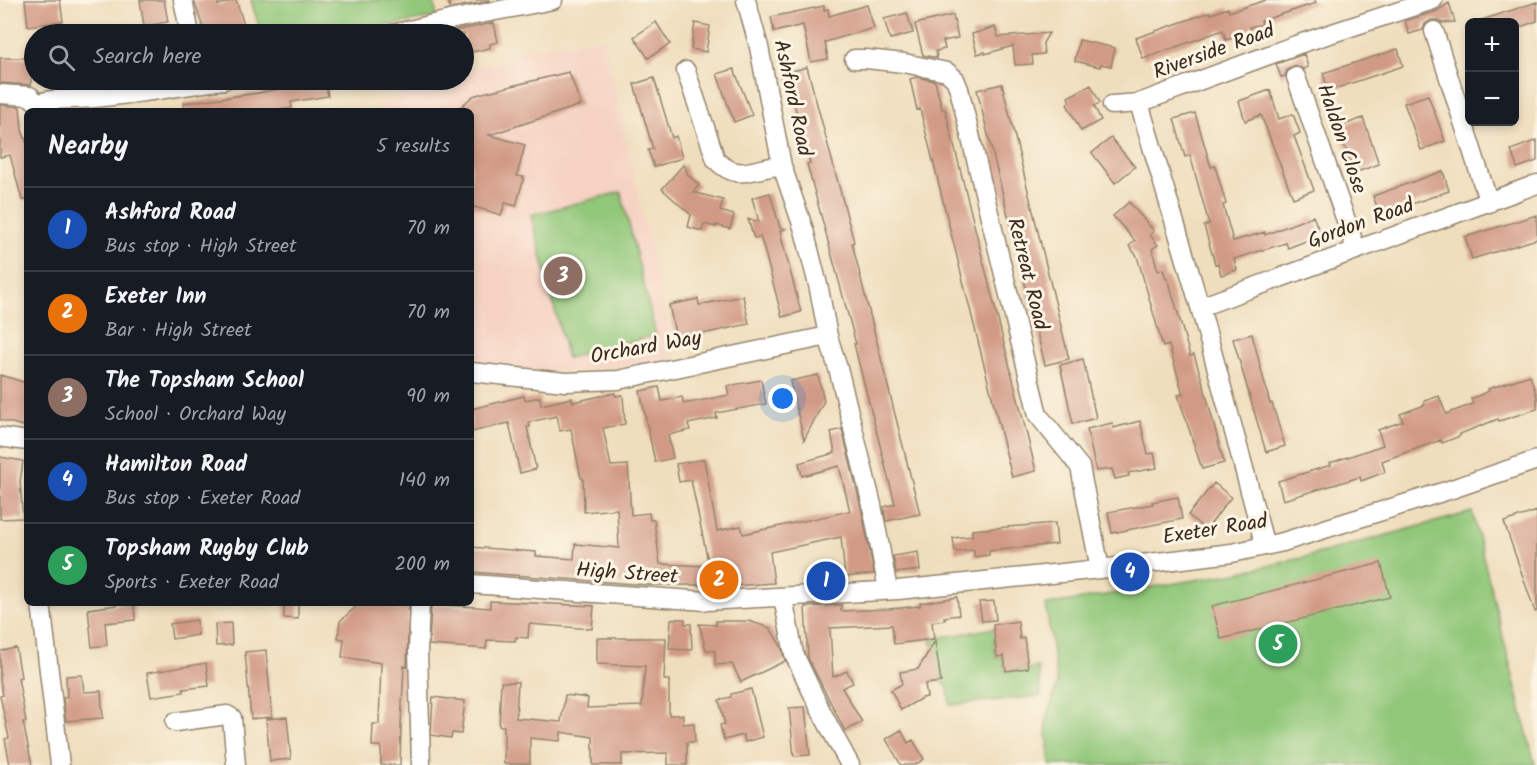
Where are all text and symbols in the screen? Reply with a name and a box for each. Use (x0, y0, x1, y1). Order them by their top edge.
street label: Riverside Road (1149, 15, 1280, 89)
map controls (1465, 18, 1519, 126)
button: + (1465, 18, 1519, 72)
search box (24, 24, 474, 90)
street label: Ashford Road (764, 37, 821, 160)
text: Search here (93, 40, 201, 75)
icon: search (45, 41, 78, 74)
button: − (1465, 72, 1519, 126)
street label: Haldon Close (1307, 80, 1375, 199)
text: Nearby (48, 126, 128, 168)
text: 5 results (376, 131, 450, 163)
street label: Gordon Road (1303, 189, 1419, 258)
text: Ashford Road (105, 196, 236, 231)
text: 1 (64, 213, 71, 245)
text: 70 m (407, 213, 450, 245)
street label: Retreat Road (997, 214, 1057, 334)
text: Bus stop · High Street (105, 231, 297, 263)
pin: 3 (544, 254, 582, 298)
text: Exeter Inn (105, 280, 207, 315)
text: 2 (62, 297, 73, 329)
text: 70 m (407, 297, 450, 329)
text: Bar · High Street (105, 315, 252, 347)
street label: Orchard Way (588, 322, 704, 374)
text: The Topsham School (105, 364, 304, 399)
text: 3 (62, 381, 73, 413)
text: 90 m (406, 381, 450, 413)
your location (768, 384, 797, 413)
text: School · Orchard Way (105, 399, 286, 431)
text: Hamilton Road (105, 448, 247, 483)
text: 4 (62, 465, 73, 497)
text: 140 m (399, 465, 450, 497)
text: Bus stop · Exeter Road (105, 483, 300, 515)
street label: Exeter Road (1160, 505, 1270, 555)
text: Topsham Rugby Club (105, 532, 309, 567)
text: 5 (62, 549, 73, 581)
text: 200 m (394, 549, 450, 581)
pin: 4 (1110, 550, 1150, 594)
street label: High Street (575, 554, 680, 594)
pin: 2 (700, 558, 738, 602)
pin: 1 (806, 558, 846, 604)
text: Sports · Exeter Road (105, 567, 279, 599)
pin: 5 (1258, 622, 1298, 666)

